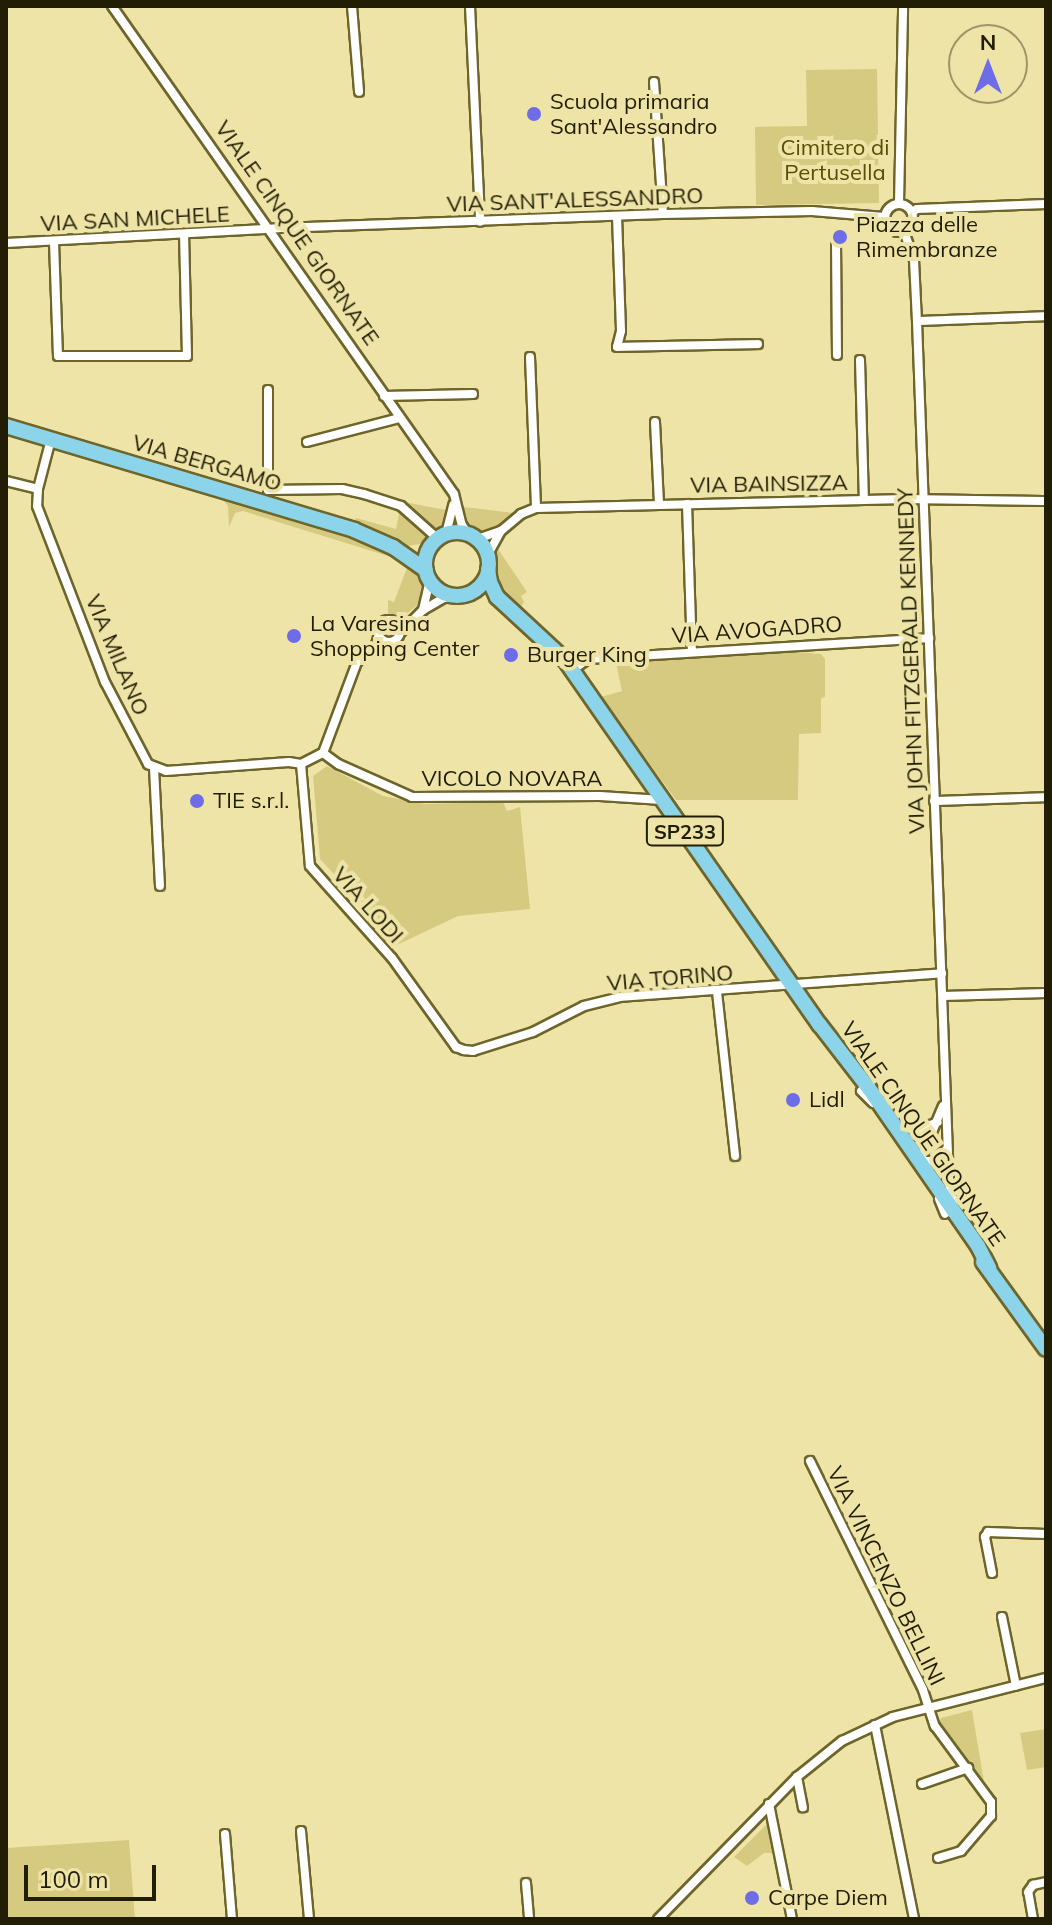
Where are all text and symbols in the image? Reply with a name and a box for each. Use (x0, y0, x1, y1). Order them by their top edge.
north arrow (948, 24, 1028, 104)
text: N (980, 28, 996, 56)
place label: Scuola primaria Sant'Alessandro (550, 88, 717, 140)
marker: Scuola primaria Sant'Alessandro (525, 105, 543, 123)
street label: VIALE CINQUE GIORNATE (209, 116, 385, 350)
park label: Cimitero di Pertusella (781, 134, 889, 186)
street label: VIA SANT'ALESSANDRO (446, 182, 704, 218)
street label: VIA SAN MICHELE (40, 201, 230, 237)
place label: Piazza delle Rimembranze (856, 211, 997, 262)
marker: Piazza delle Rimembranze (831, 228, 849, 246)
street label: VIA BERGAMO (129, 429, 285, 497)
street label: VIA BAINSIZZA (690, 469, 848, 499)
street label: VIA JOHN FITZGERALD KENNEDY (892, 488, 930, 834)
street label: VIA MILANO (80, 591, 154, 719)
place label: La Varesina Shopping Center (310, 610, 479, 662)
street label: VIA AVOGADRO (671, 611, 843, 649)
marker: La Varesina Shopping Center (285, 627, 303, 645)
place label: Burger King (527, 642, 647, 668)
marker: Burger King (502, 646, 520, 664)
street label: VICOLO NOVARA (421, 766, 603, 792)
place label: TIE s.r.l. (213, 788, 289, 814)
marker: TIE s.r.l. (188, 792, 206, 810)
road number: SP233 (645, 815, 725, 847)
street label: VIA LODI (327, 862, 409, 948)
street label: VIA TORINO (606, 959, 734, 997)
street label: VIALE CINQUE GIORNATE (835, 1017, 1011, 1251)
place label: Lidl (809, 1087, 845, 1113)
marker: Lidl (784, 1091, 802, 1109)
street label: VIA VINCENZO BELLINI (822, 1462, 950, 1690)
scale bar (28, 1849, 160, 1899)
text: 100 m (38, 1864, 109, 1894)
place label: Carpe Diem (768, 1885, 888, 1911)
marker: Carpe Diem (743, 1889, 761, 1907)

